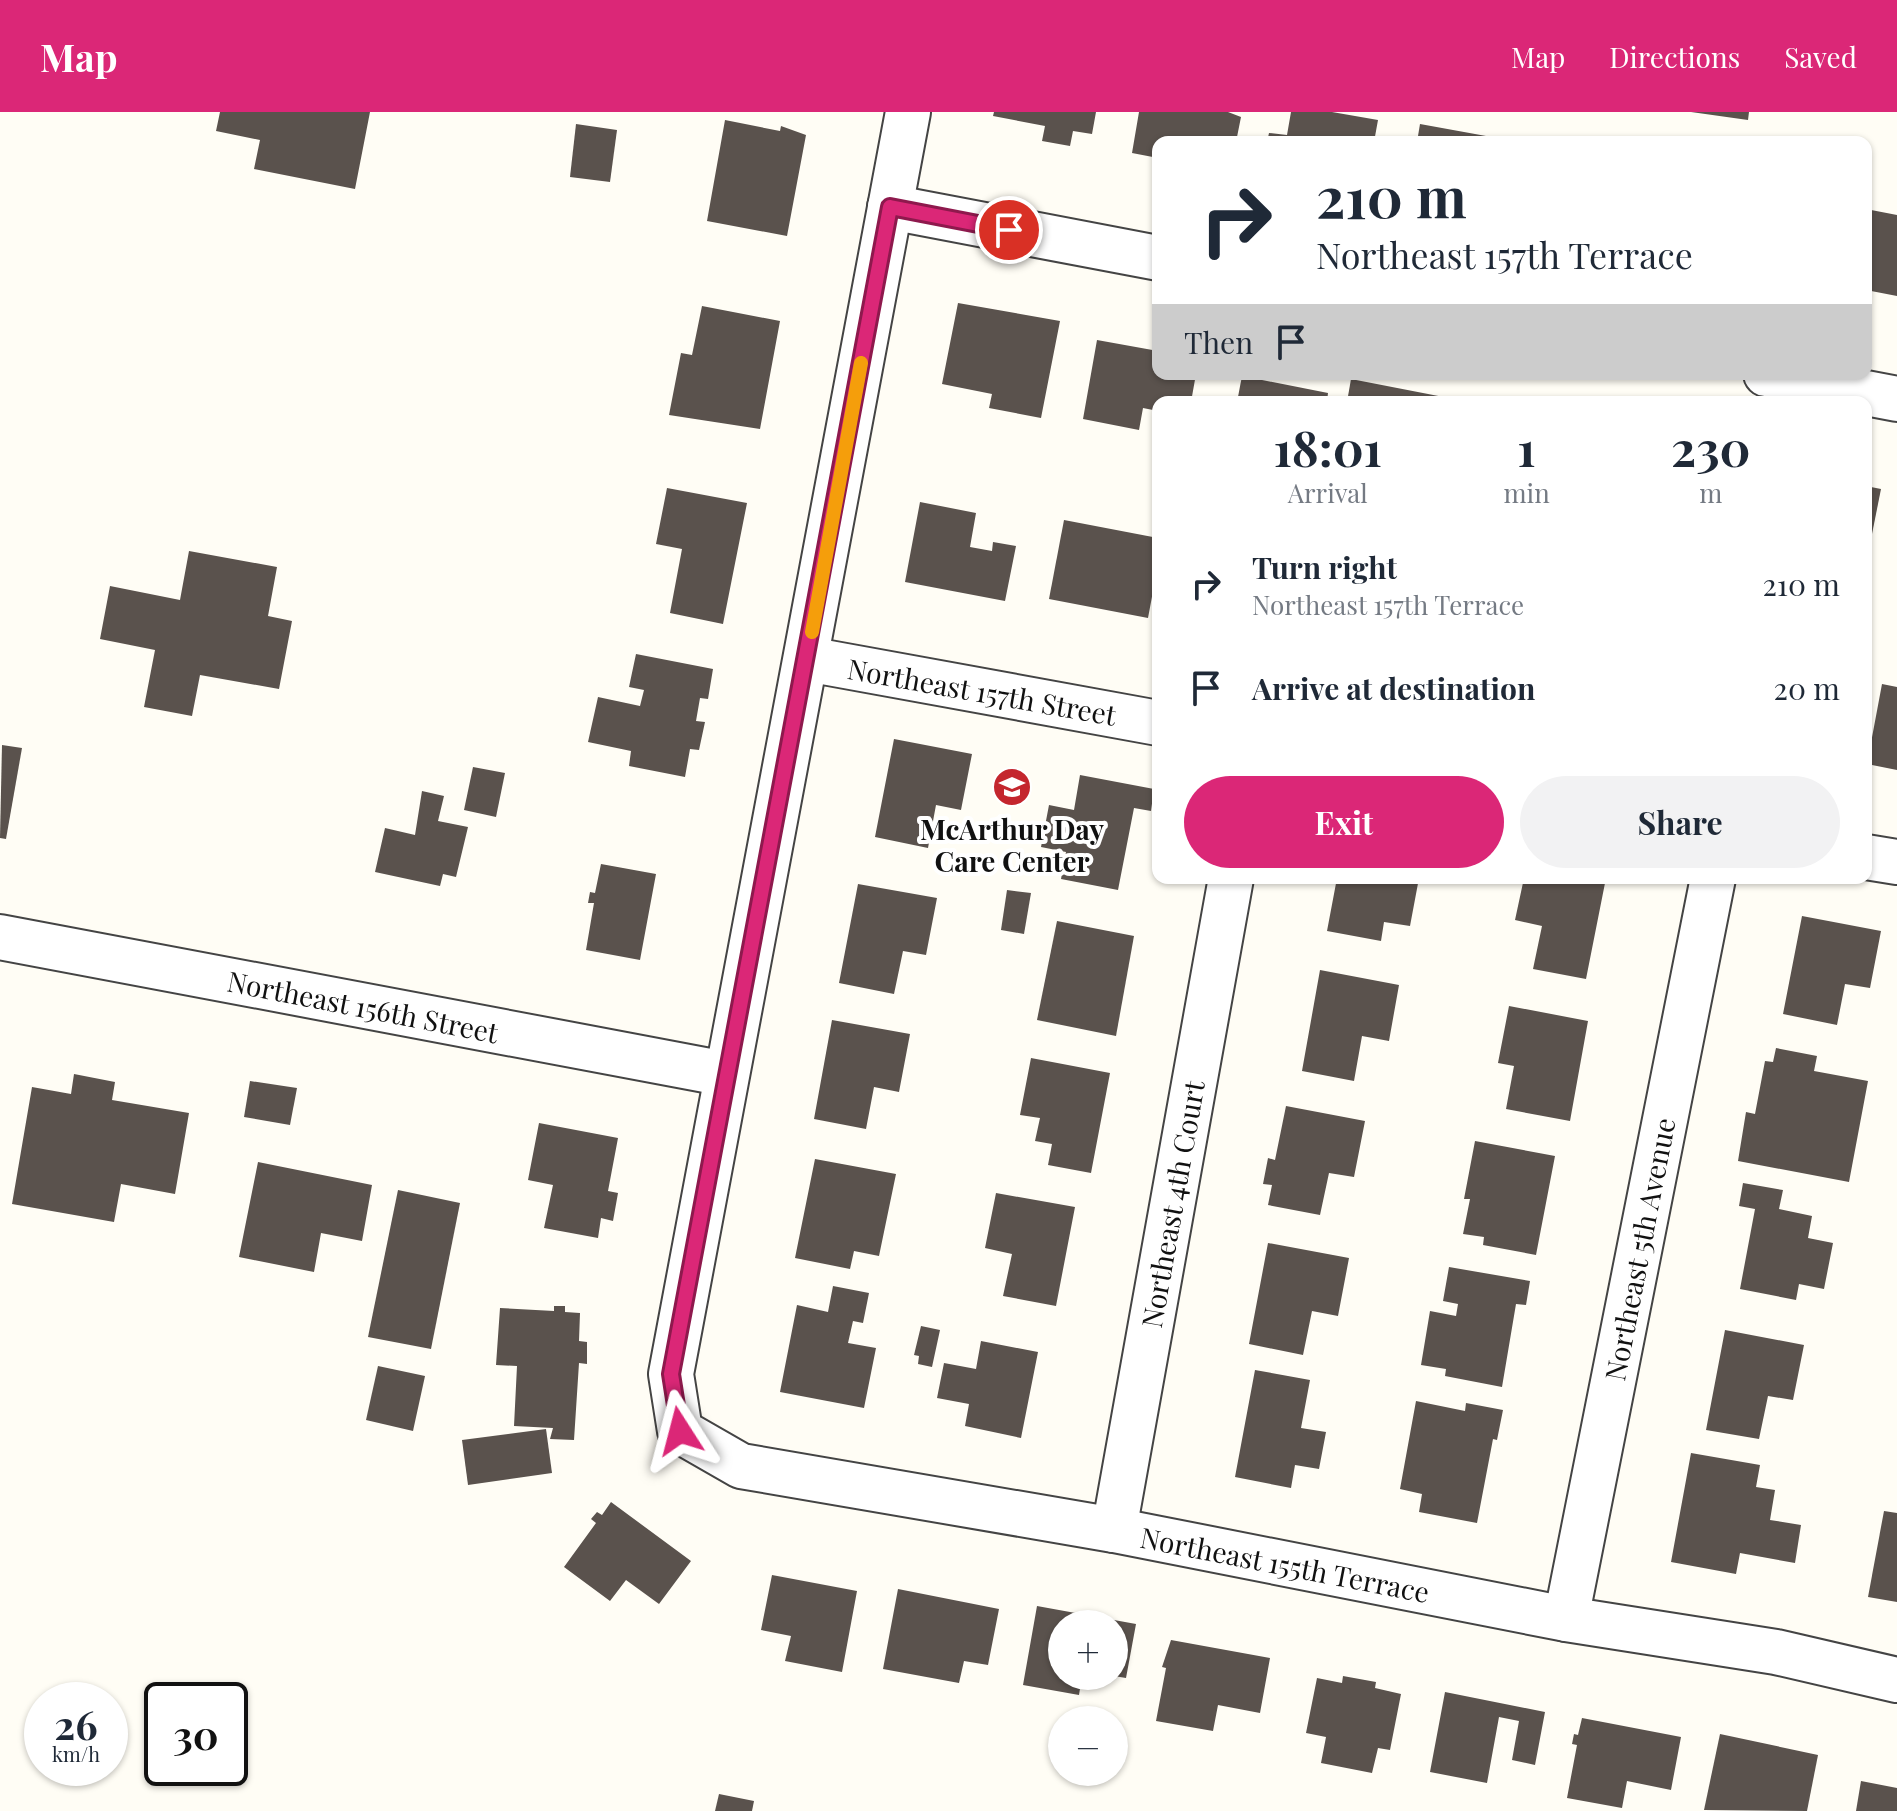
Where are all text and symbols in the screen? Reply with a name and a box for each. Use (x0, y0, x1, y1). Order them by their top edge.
text: Map (40, 31, 117, 82)
text: Map (1511, 38, 1565, 75)
text: Directions (1609, 38, 1740, 75)
text: Saved (1784, 38, 1857, 75)
text: 210 m (1316, 158, 1467, 233)
icon: right (1184, 168, 1288, 272)
pin (975, 196, 1043, 264)
icon: arrive (987, 208, 1031, 252)
text: Northeast 157th Terrace (1316, 230, 1693, 278)
icon: arrive (1269, 320, 1313, 364)
text: Then (1184, 322, 1253, 362)
text: 18:01 (1273, 415, 1382, 479)
text: 1 (1517, 415, 1536, 479)
text: 230 (1671, 415, 1751, 479)
text: Arrival (1288, 475, 1368, 510)
text: min (1503, 475, 1550, 510)
text: m (1699, 475, 1722, 510)
text: Turn right (1252, 547, 1397, 587)
icon: right (1184, 562, 1228, 606)
text: 210 m (1762, 564, 1840, 604)
text: Northeast 157th Terrace (1252, 587, 1524, 622)
street label: Northeast 157th Street (845, 649, 1120, 733)
icon: arrive (1184, 666, 1228, 710)
text: Arrive at destination (1252, 668, 1535, 708)
text: 20 m (1774, 668, 1840, 708)
school or university icon: McArthur Day Care Center (991, 766, 1033, 808)
button: Exit (1184, 776, 1504, 868)
button: Share (1520, 776, 1840, 868)
place label: McArthur Day Care Center (920, 810, 1104, 879)
street label: Northeast 156th Street (224, 962, 503, 1051)
street label: Northeast 4th Court (1132, 1076, 1212, 1330)
street label: Northeast 5th Avenue (1595, 1114, 1683, 1384)
position arrow (638, 1389, 722, 1473)
street label: Northeast 155th Terrace (1137, 1518, 1433, 1610)
map controls (1048, 1610, 1128, 1786)
button: + (1048, 1610, 1128, 1690)
speed limit sign: 30 (144, 1682, 248, 1786)
text: 26 (54, 1697, 98, 1750)
button: − (1048, 1706, 1128, 1786)
text: km/h (52, 1740, 100, 1767)

